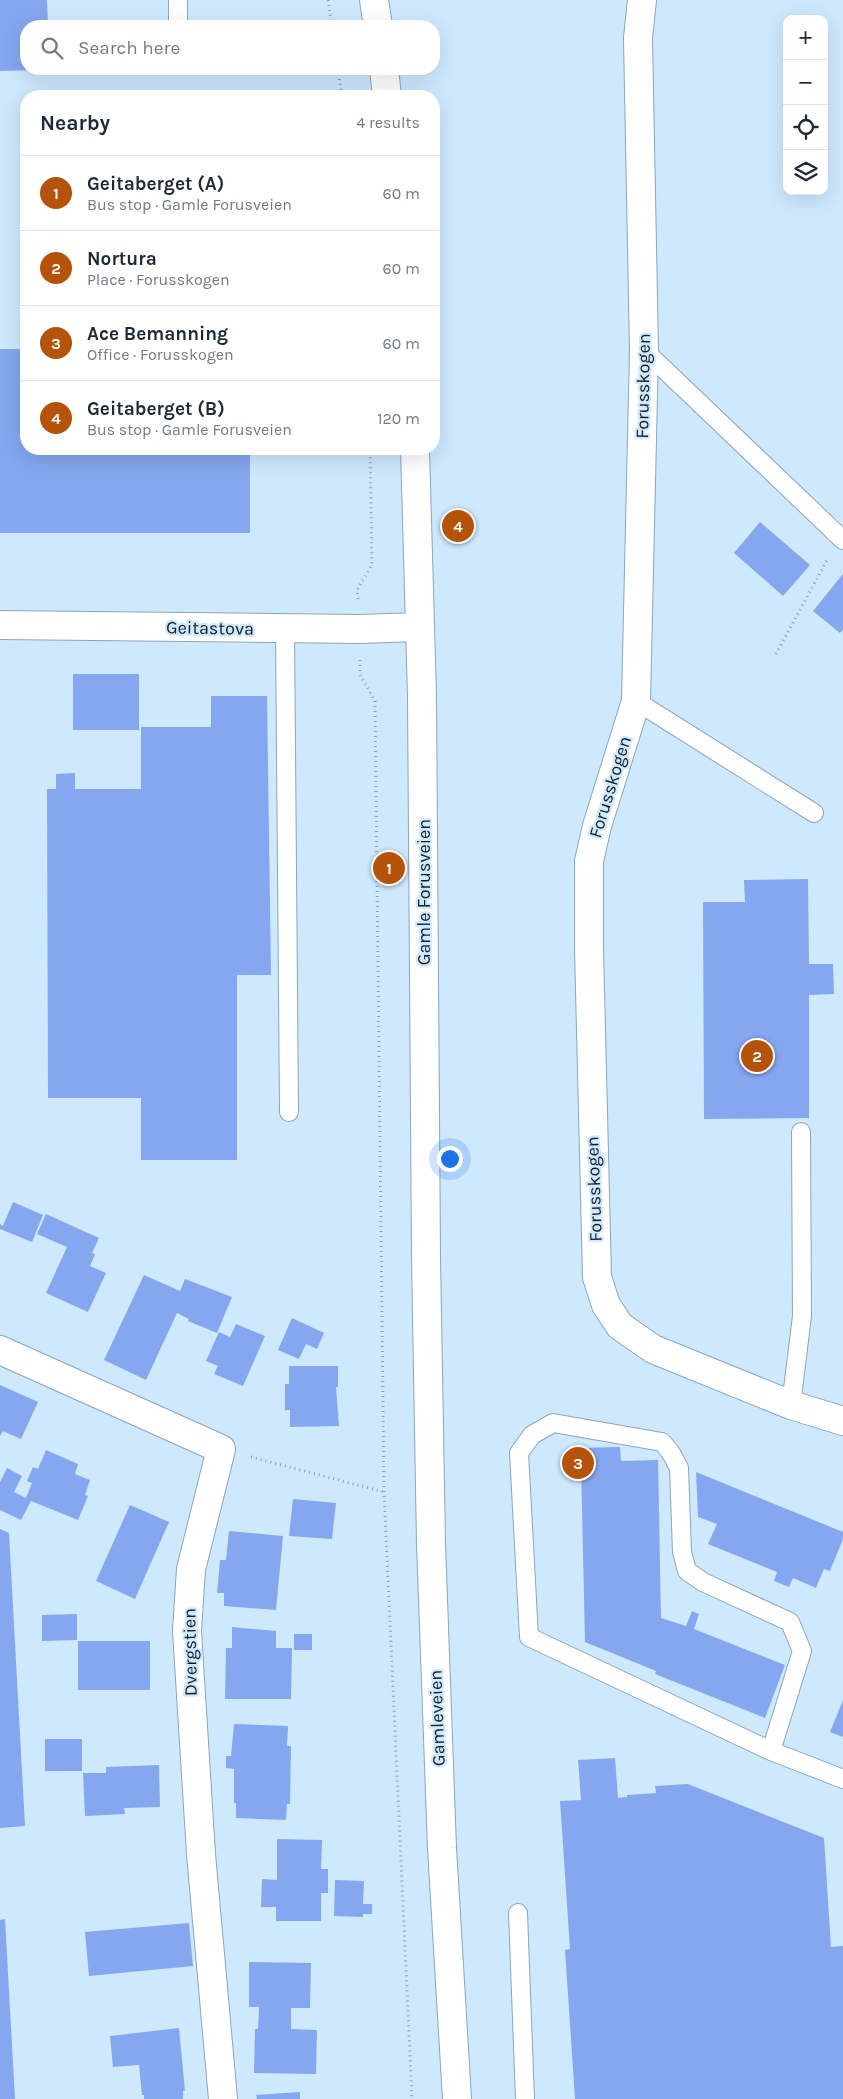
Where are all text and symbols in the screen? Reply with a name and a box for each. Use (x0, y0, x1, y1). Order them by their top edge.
map controls (783, 15, 828, 195)
button: + (783, 15, 828, 60)
search box (20, 20, 440, 75)
icon: search (38, 34, 66, 62)
text: Search here (78, 37, 180, 59)
button: − (783, 60, 828, 105)
button: locate (783, 105, 828, 150)
text: Nearby (40, 111, 110, 135)
text: 4 results (356, 113, 420, 132)
button: layers (783, 150, 828, 195)
text: Geitaberget (A) (87, 173, 224, 195)
text: 1 (53, 184, 59, 203)
text: 60 m (383, 184, 420, 203)
text: Bus stop · Gamle Forusveien (87, 195, 292, 214)
text: Nortura (87, 248, 157, 270)
text: 2 (51, 259, 61, 278)
text: 60 m (383, 259, 420, 278)
text: Place · Forusskogen (87, 270, 230, 289)
text: Ace Bemanning (87, 323, 228, 345)
street label: Forusskogen (631, 333, 655, 439)
text: 3 (51, 334, 61, 353)
text: 60 m (383, 334, 420, 353)
text: Office · Forusskogen (87, 345, 234, 364)
text: Geitaberget (B) (87, 398, 225, 420)
text: 4 (51, 409, 61, 428)
text: 120 m (377, 409, 420, 428)
text: Bus stop · Gamle Forusveien (87, 420, 292, 439)
pin: 4 (442, 507, 474, 545)
street label: Geitastova (166, 616, 254, 640)
street label: Forusskogen (584, 733, 636, 841)
street label: Gamle Forusveien (413, 819, 435, 965)
pin: 1 (373, 849, 405, 887)
pin: 2 (741, 1037, 773, 1075)
street label: Forusskogen (581, 1136, 607, 1242)
your location (437, 1146, 463, 1172)
pin: 3 (562, 1444, 594, 1482)
street label: Dvergstien (178, 1608, 202, 1696)
street label: Gamleveien (424, 1669, 450, 1767)

